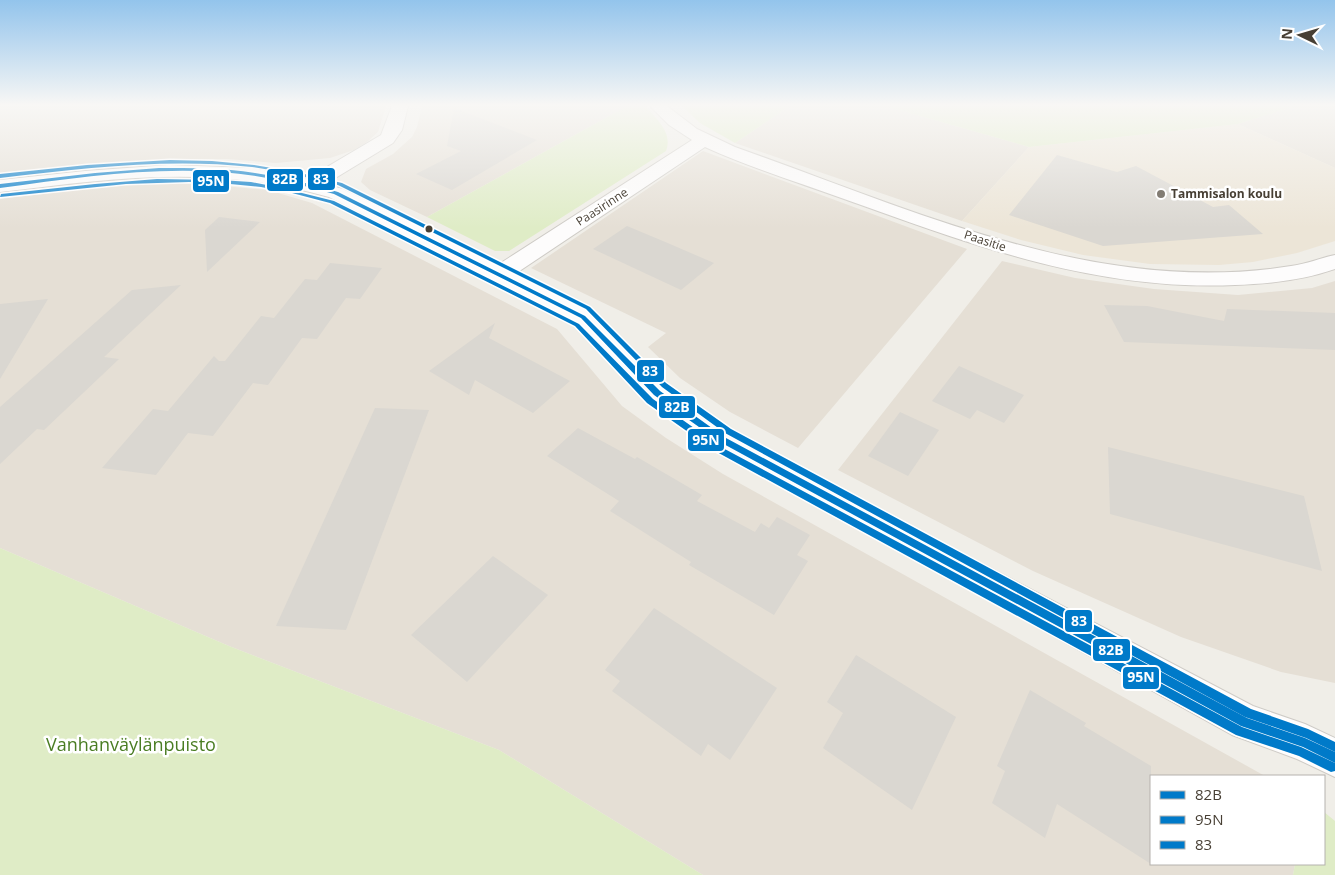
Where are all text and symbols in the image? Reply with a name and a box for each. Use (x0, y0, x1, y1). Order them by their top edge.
north arrow (1275, 10, 1325, 60)
text: N (1277, 27, 1297, 40)
line badge: 83 (307, 167, 336, 191)
line badge: 82B (266, 168, 304, 192)
line badge: 95N (192, 169, 230, 193)
text: 82B (272, 169, 298, 188)
text: 83 (313, 169, 329, 188)
text: 95N (197, 171, 225, 190)
street label: Paasirinne (572, 183, 631, 230)
place label: Tammisalon koulu (1171, 185, 1282, 202)
marker: Tammisalon koulu (1155, 188, 1167, 200)
unlabelled marker (424, 224, 434, 234)
street label: Paasitie (962, 226, 1009, 255)
line badge: 83 (636, 359, 665, 383)
text: 83 (642, 361, 658, 380)
line badge: 82B (658, 395, 696, 419)
text: 82B (664, 397, 690, 416)
line badge: 95N (687, 428, 725, 452)
text: 95N (692, 430, 720, 449)
line badge: 83 (1064, 609, 1093, 633)
text: 83 (1071, 611, 1087, 630)
line badge: 82B (1092, 638, 1131, 662)
text: 82B (1098, 640, 1124, 659)
line badge: 95N (1122, 666, 1160, 690)
text: 95N (1127, 667, 1155, 686)
park label: Vanhanväylänpuisto (46, 732, 216, 756)
legend (1150, 775, 1325, 865)
text: 82B (1195, 784, 1222, 804)
text: 95N (1195, 809, 1223, 829)
text: 83 (1195, 834, 1212, 854)

